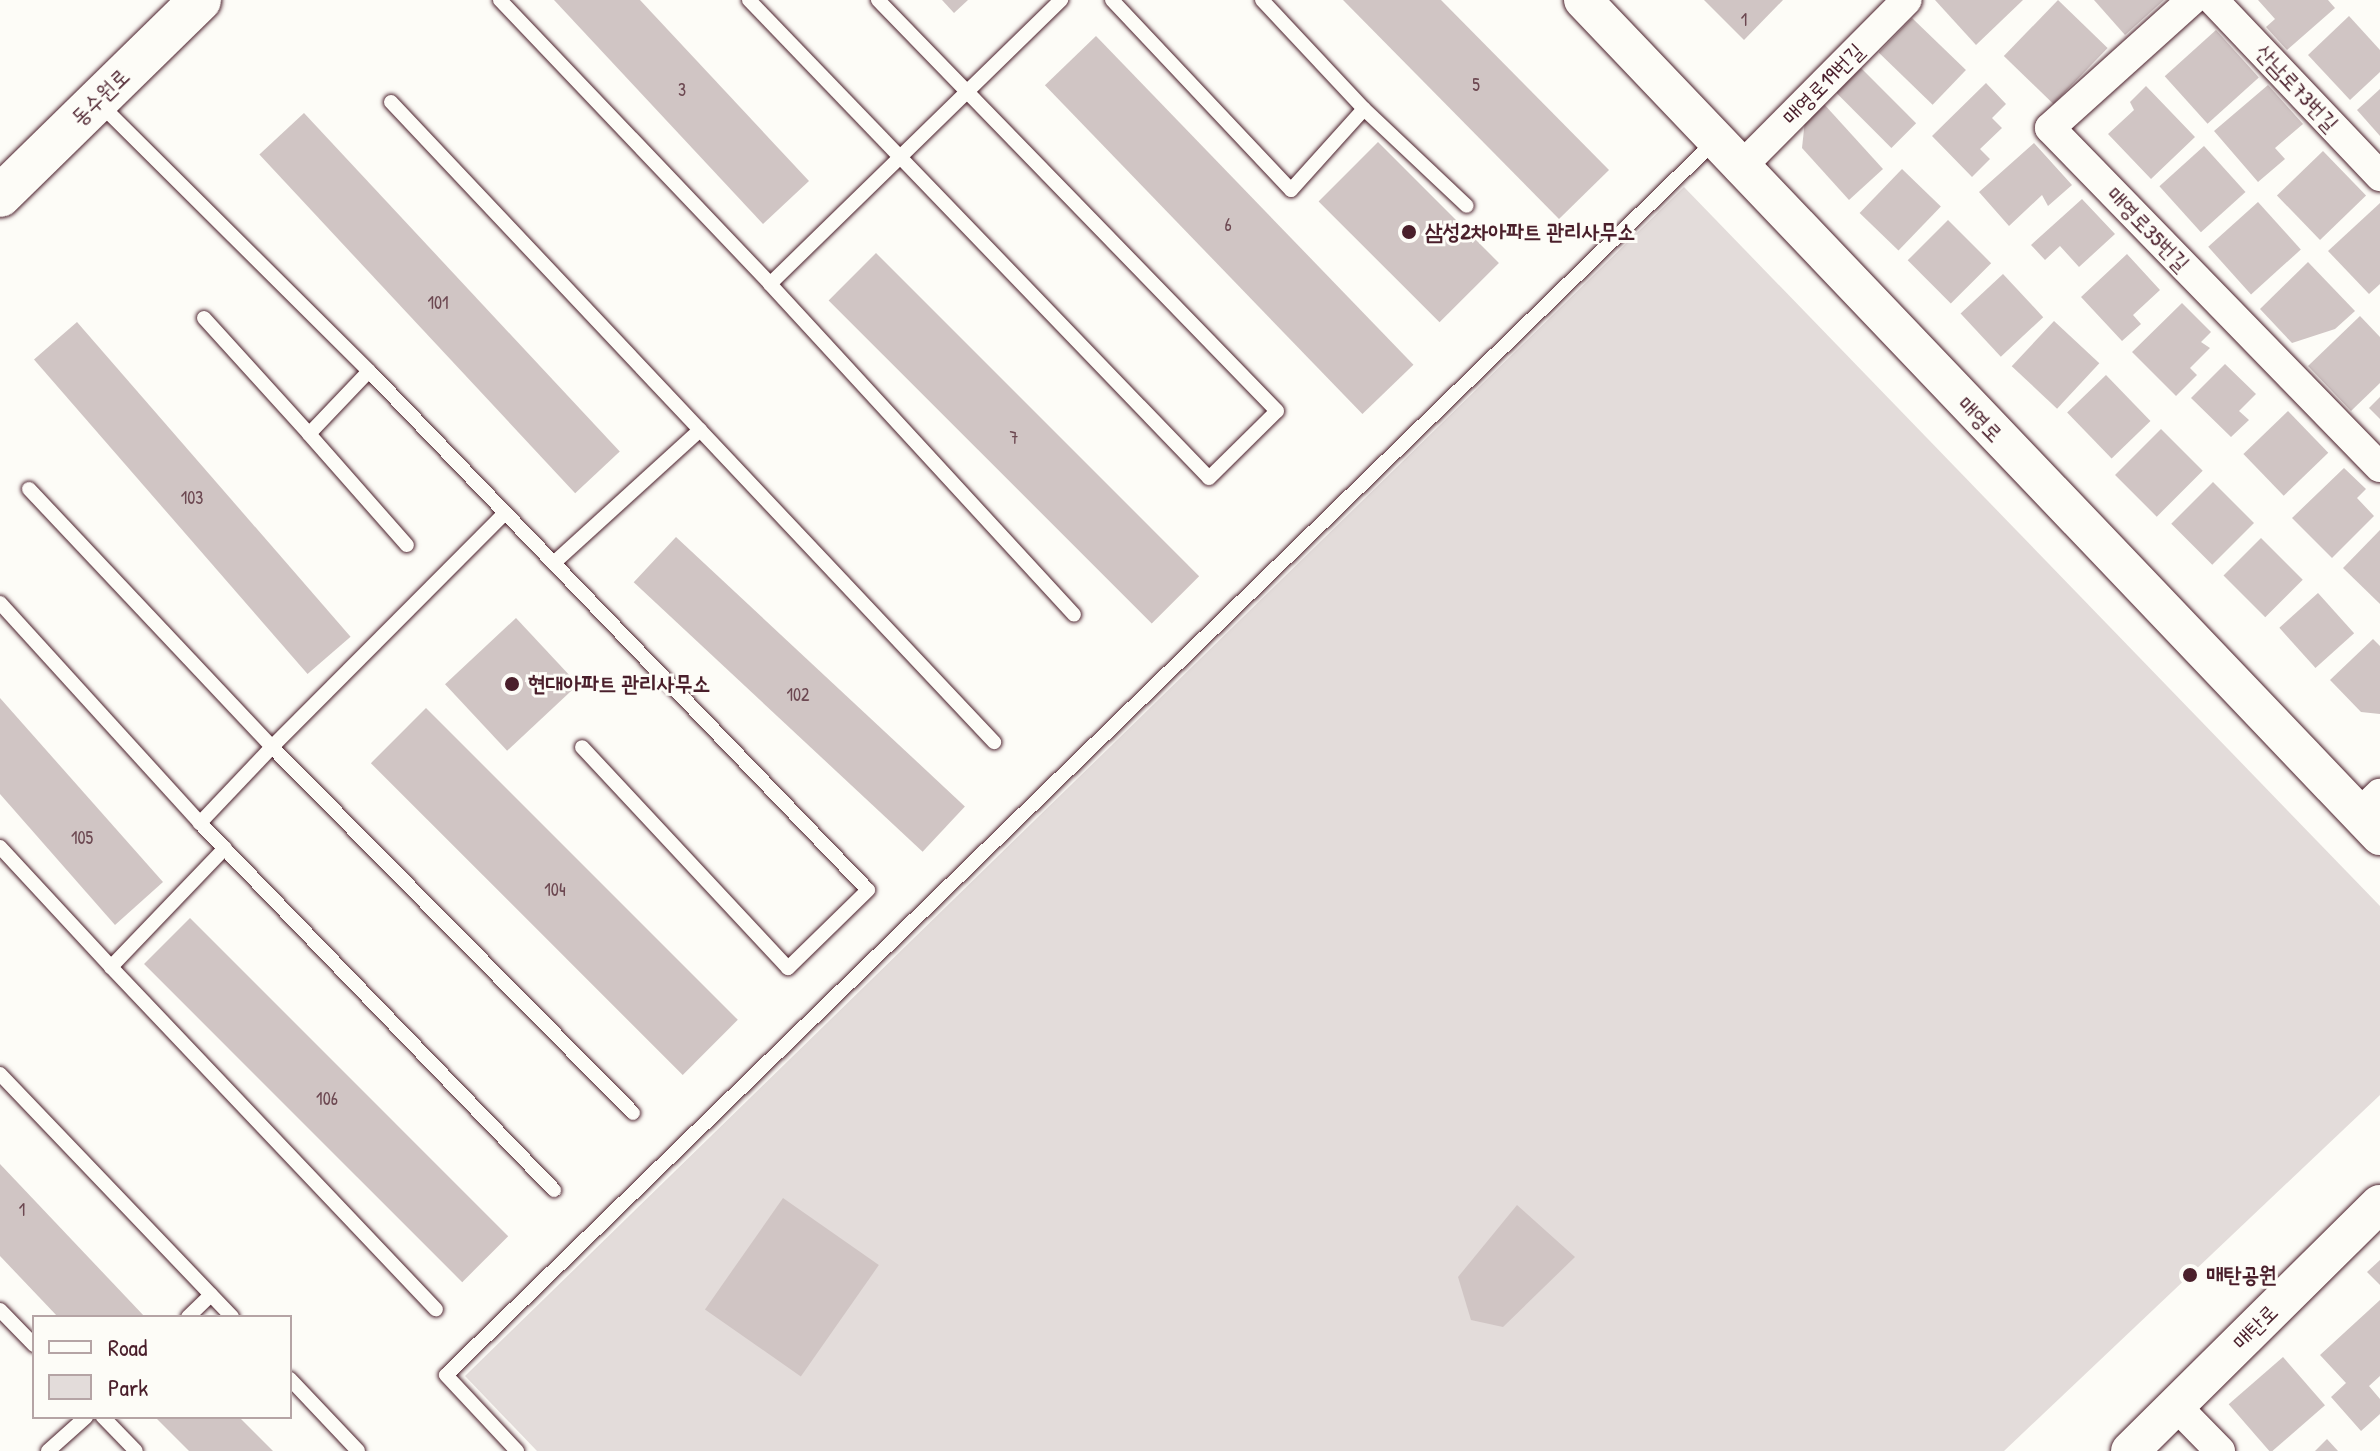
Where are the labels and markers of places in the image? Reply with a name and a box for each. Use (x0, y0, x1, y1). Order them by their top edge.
place label: 삼성2차아파트 관리사무소 (1425, 219, 1635, 245)
marker: 삼성2차아파트 관리사무소 (1400, 223, 1418, 241)
place label: 현대아파트 관리사무소 (528, 671, 710, 697)
marker: 현대아파트 관리사무소 (503, 675, 521, 693)
place label: 매탄공원 (2206, 1262, 2277, 1288)
marker: 매탄공원 (2181, 1266, 2199, 1284)

